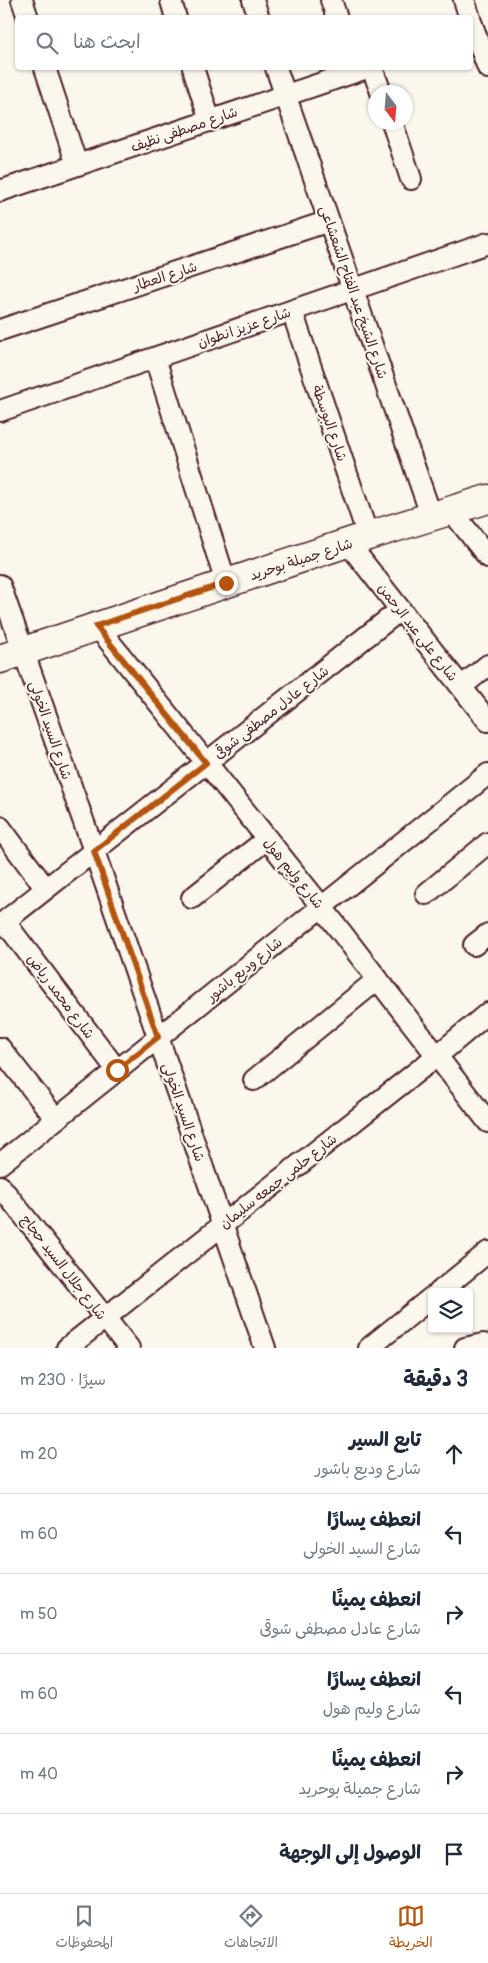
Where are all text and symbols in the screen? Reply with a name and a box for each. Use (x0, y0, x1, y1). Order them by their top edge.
search box (15, 15, 473, 70)
icon: search (33, 29, 61, 57)
text: ابحث هنا (73, 30, 141, 54)
north arrow (368, 85, 413, 130)
street label: شارع مصطفى نظيف (128, 103, 240, 157)
street label: شارع الشيخ عبد الفتاح الشعشاعى (315, 203, 391, 381)
street label: شارع العطار (130, 258, 200, 296)
street label: شارع عزيز انطوان (195, 304, 293, 352)
street label: شارع البوسطة (308, 383, 351, 464)
street label: شارع جميلة بوحريد (248, 535, 355, 585)
route end (215, 572, 238, 595)
street label: شارع على عبد الرحمن (373, 580, 461, 685)
street label: شارع عادل مصطفى شوقى (210, 662, 333, 763)
street label: شارع السيد الخولى (25, 679, 75, 782)
street label: شارع وليم هول (258, 835, 327, 913)
street label: شارع وديع باشور (202, 934, 287, 1007)
street label: شارع محمد رياض (22, 951, 98, 1043)
route start (106, 1059, 129, 1082)
street label: شارع السيد الخولى (158, 1061, 208, 1164)
street label: شارع حلمى جمعه سليمان (216, 1130, 341, 1233)
street label: شارع جلال السيد حجاج (17, 1211, 110, 1324)
map controls (428, 1288, 473, 1333)
button: layers (428, 1288, 473, 1333)
text: 3 دقيقة (403, 1366, 468, 1393)
text: سيرًا · 230 m (20, 1370, 106, 1390)
text: تابع السير (349, 1428, 421, 1452)
icon: ahead (440, 1440, 468, 1468)
text: 20 m (20, 1444, 58, 1464)
text: شارع وديع باشور (315, 1459, 421, 1479)
text: انعطف يسارًا (327, 1508, 421, 1532)
icon: left (440, 1520, 468, 1548)
text: 60 m (20, 1524, 58, 1544)
text: شارع السيد الخولى (303, 1539, 421, 1559)
text: انعطف يمينًا (332, 1588, 421, 1612)
icon: right (440, 1600, 468, 1628)
text: 50 m (20, 1604, 57, 1624)
text: شارع عادل مصطفى شوقى (260, 1619, 421, 1639)
text: انعطف يسارًا (327, 1668, 421, 1692)
icon: left (440, 1680, 468, 1708)
text: 60 m (20, 1684, 58, 1704)
text: شارع وليم هول (323, 1699, 421, 1719)
text: انعطف يمينًا (332, 1748, 421, 1772)
icon: right (440, 1760, 468, 1788)
text: 40 m (20, 1764, 58, 1784)
text: شارع جميلة بوحريد (298, 1779, 421, 1799)
icon: arrive (440, 1840, 468, 1868)
text: الوصول إلى الوجهة (279, 1841, 421, 1865)
tab: المحفوظات (55, 1902, 113, 1955)
tab: الاتجاهات (224, 1902, 278, 1955)
tab: الخريطة (389, 1902, 433, 1955)

